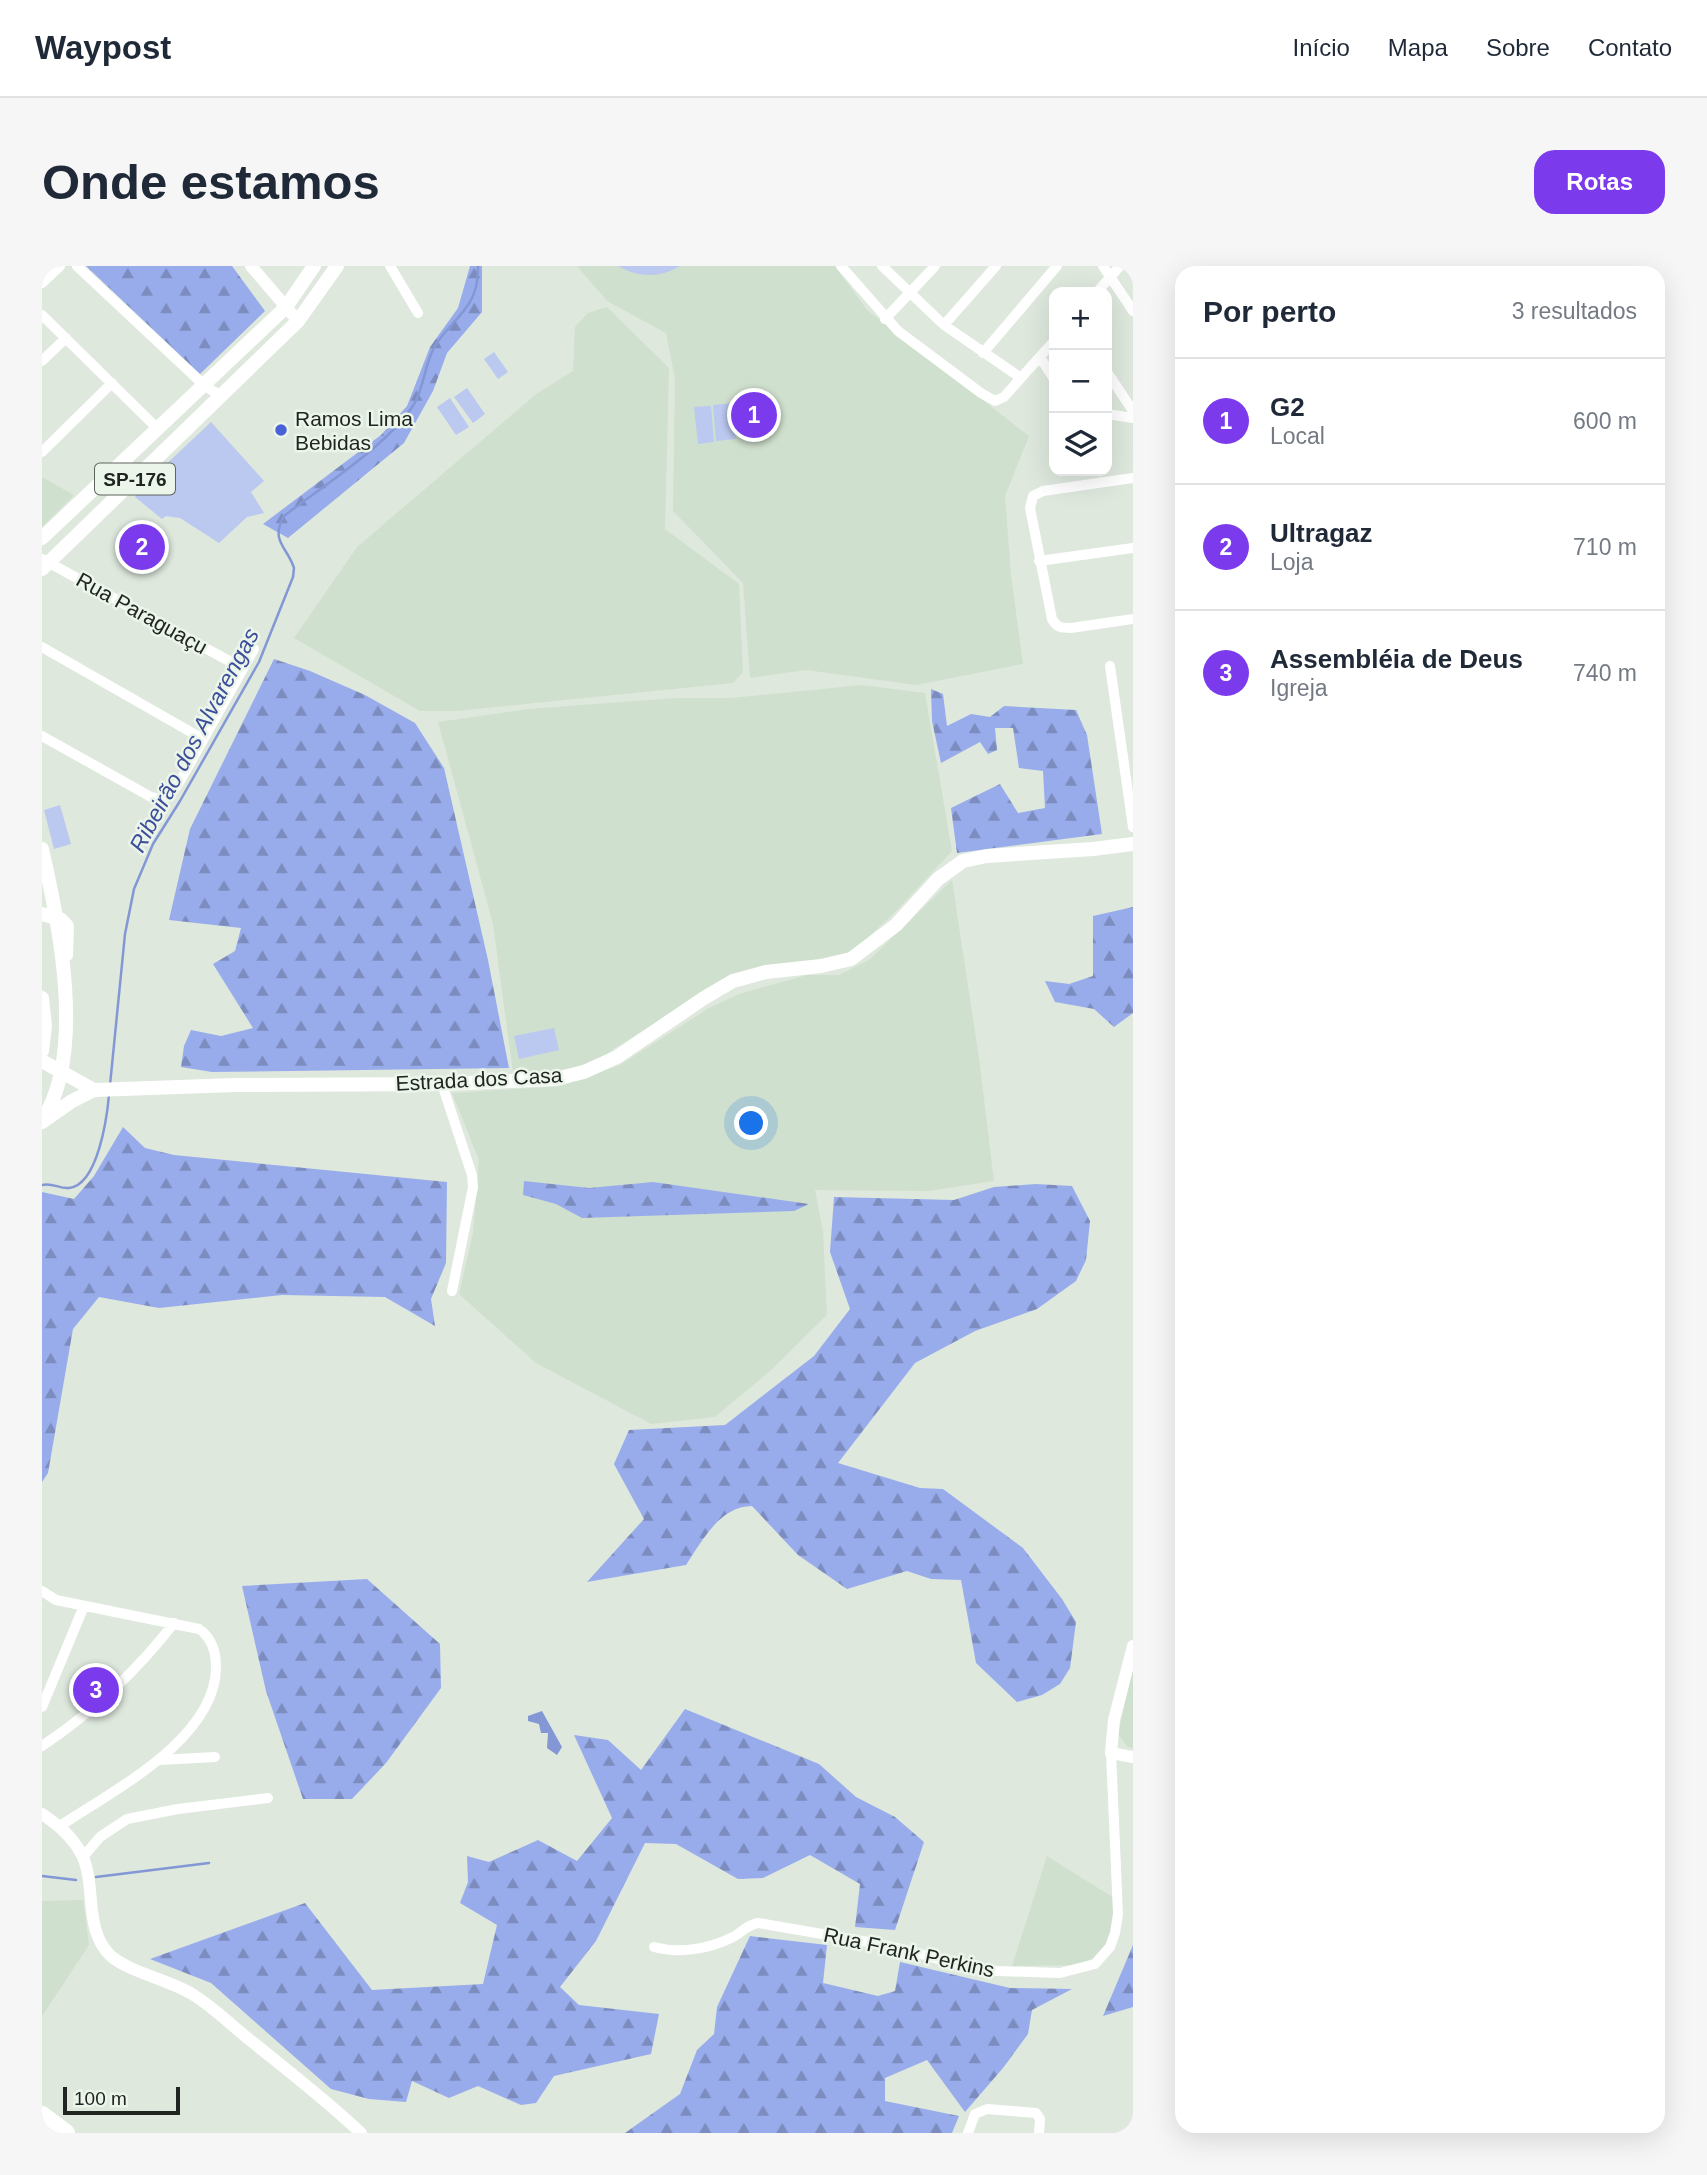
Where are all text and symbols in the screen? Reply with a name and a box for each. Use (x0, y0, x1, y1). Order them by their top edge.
text: Waypost (35, 29, 171, 66)
text: Início (1292, 34, 1350, 61)
text: Mapa (1388, 34, 1448, 61)
text: Sobre (1486, 34, 1550, 61)
text: Contato (1588, 34, 1672, 61)
button: Rotas (1534, 150, 1665, 214)
text: Onde estamos (42, 155, 380, 209)
map controls (1049, 287, 1112, 476)
button: + (1049, 287, 1112, 350)
text: Por perto (1203, 295, 1336, 328)
text: 3 resultados (1512, 298, 1637, 324)
button: − (1049, 350, 1112, 413)
pin: 1 (731, 389, 777, 441)
text: G2 (1270, 392, 1305, 422)
place label: Ramos Lima Bebidas (295, 407, 413, 454)
text: 1 (1220, 408, 1232, 434)
text: 600 m (1573, 408, 1637, 434)
button: layers (1049, 413, 1112, 476)
marker: Ramos Lima Bebidas (273, 422, 289, 438)
text: Local (1270, 423, 1325, 449)
road number: SP-176 (95, 463, 175, 494)
text: Ultragaz (1270, 518, 1373, 548)
pin: 2 (119, 521, 165, 573)
text: 2 (1220, 534, 1232, 560)
text: 710 m (1573, 534, 1637, 560)
text: Loja (1270, 549, 1313, 575)
street label: Rua Paraguaçu (73, 568, 211, 658)
water label: Ribeirão dos Alvarengas (124, 623, 264, 856)
text: Assembléia de Deus (1270, 644, 1523, 674)
text: 3 (1220, 660, 1232, 686)
text: 740 m (1573, 660, 1637, 686)
text: Igreja (1270, 675, 1328, 701)
street label: Estrada dos Casa (395, 1063, 563, 1095)
your location (734, 1106, 768, 1140)
pin: 3 (73, 1664, 119, 1716)
street label: Rua Frank Perkins (822, 1923, 996, 1981)
scale bar (63, 2084, 180, 2116)
text: 100 m (74, 2088, 127, 2109)

